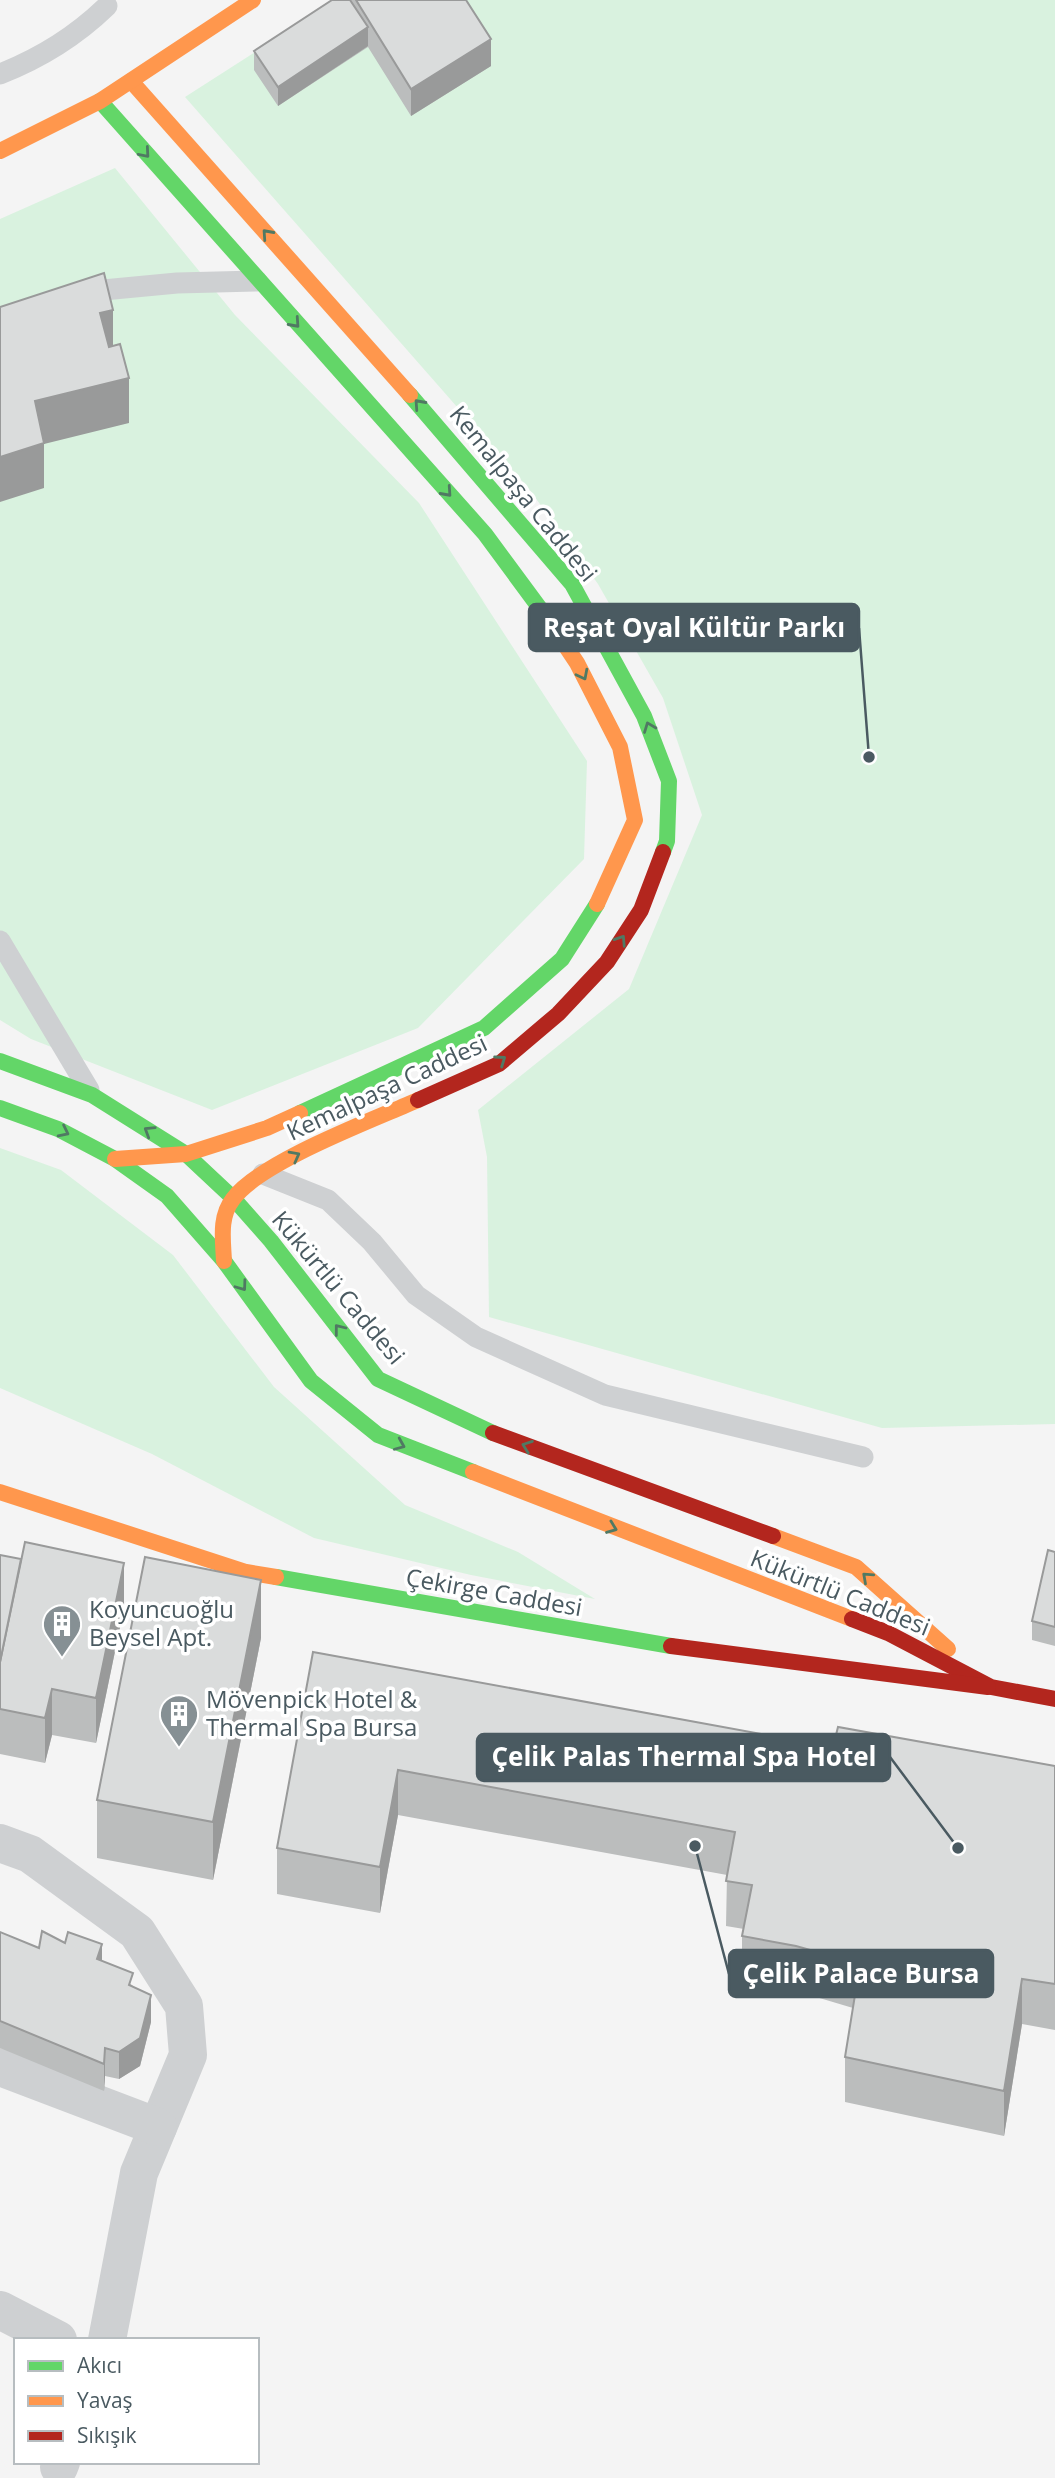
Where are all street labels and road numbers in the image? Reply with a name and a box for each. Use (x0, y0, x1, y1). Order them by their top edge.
street label: Kemalpaşa Caddesi (443, 398, 605, 588)
street label: Kemalpaşa Caddesi (281, 1026, 492, 1148)
street label: Kükürtlü Caddesi (265, 1203, 413, 1371)
street label: Kükürtlü Caddesi (746, 1541, 935, 1643)
street label: Çekirge Caddesi (403, 1560, 585, 1623)

